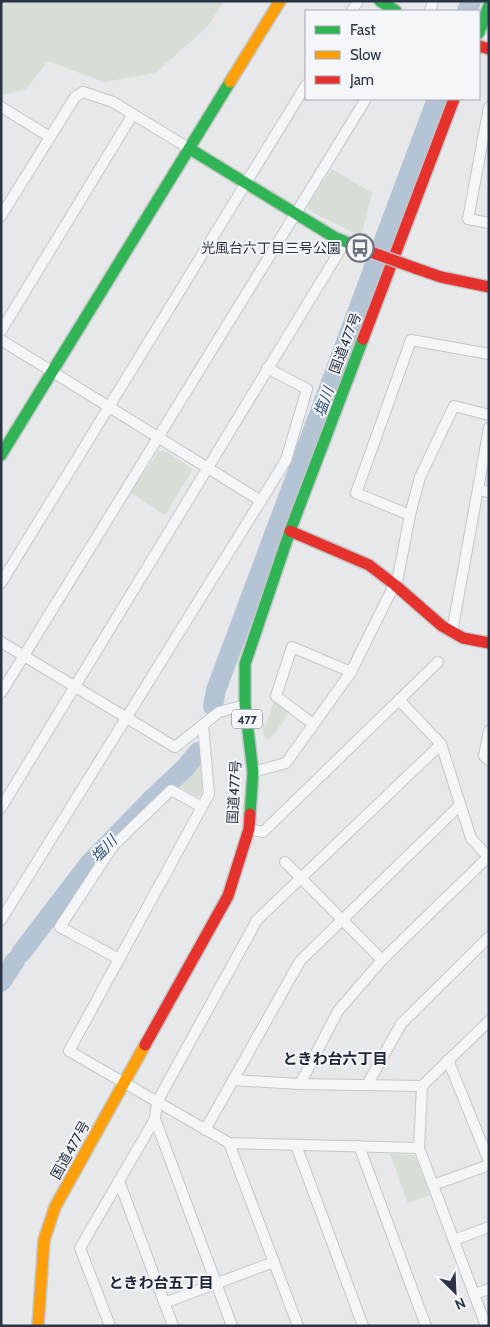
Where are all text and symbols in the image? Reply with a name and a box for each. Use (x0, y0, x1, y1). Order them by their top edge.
legend (305, 10, 480, 100)
text: Fast (350, 21, 375, 39)
text: Slow (350, 46, 381, 64)
text: Jam (349, 71, 374, 89)
bus stop icon: 光風台六丁目三号公園 (345, 233, 375, 263)
place label: 光風台六丁目三号公園 (201, 239, 341, 257)
street label: 国道477号 (325, 310, 365, 376)
water label: 塩川 (310, 383, 338, 419)
road number: 477 (232, 710, 262, 729)
street label: 国道477号 (223, 759, 245, 825)
water label: 塩川 (87, 831, 122, 866)
district label: ときわ台六丁目 (282, 1050, 388, 1068)
street label: 国道477号 (47, 1118, 93, 1182)
north arrow (430, 1267, 480, 1317)
district label: ときわ台五丁目 (108, 1274, 214, 1292)
text: N (452, 1294, 468, 1314)

